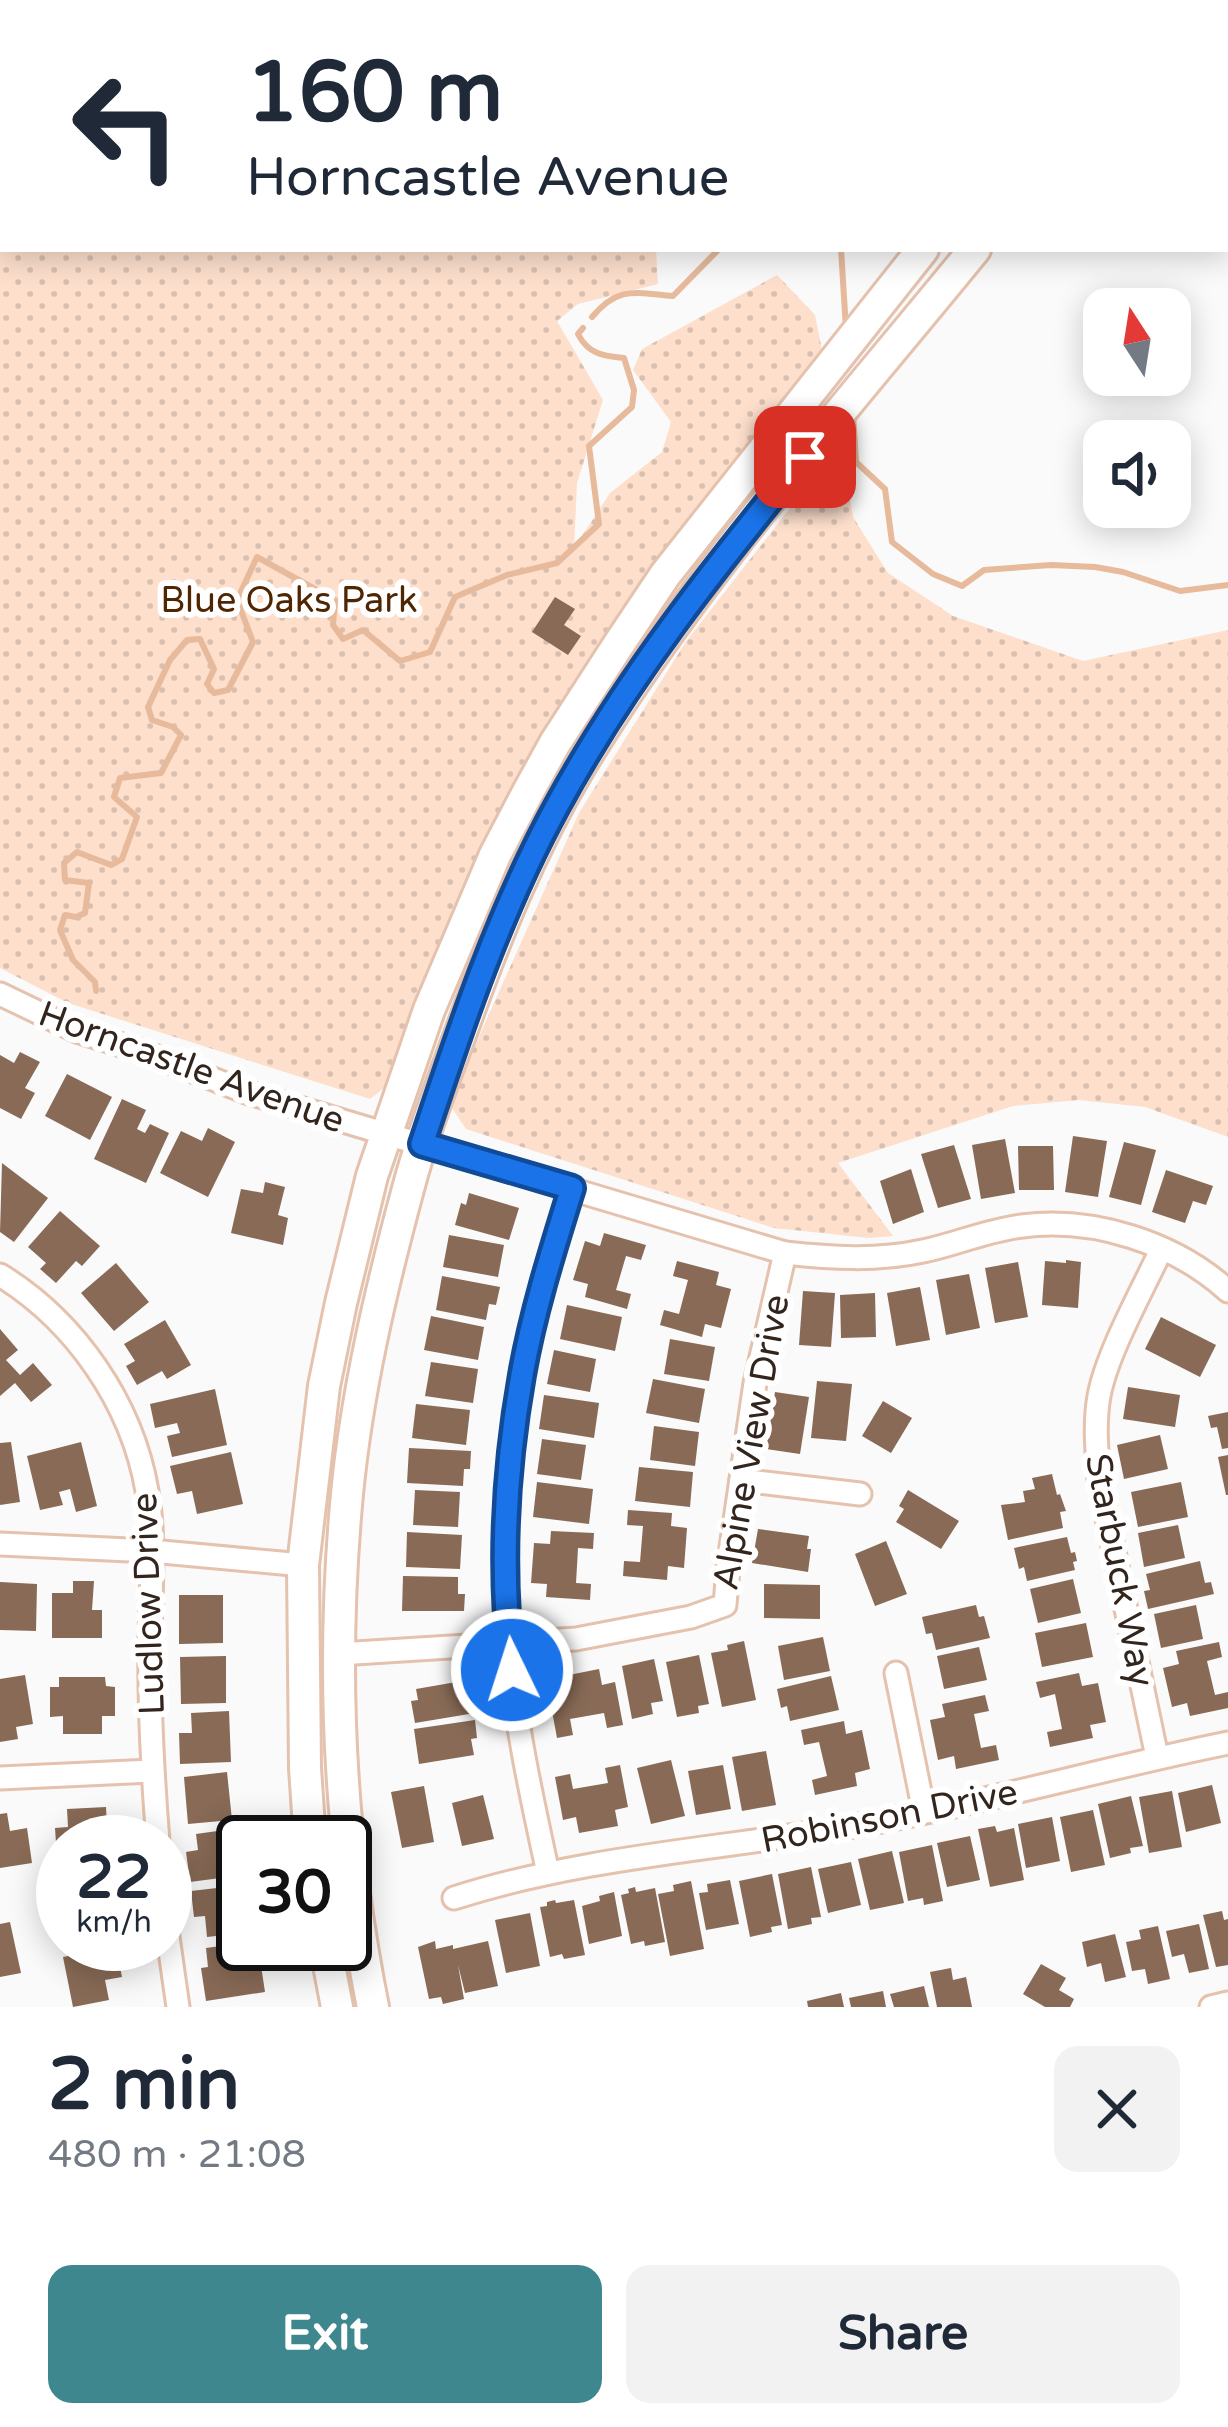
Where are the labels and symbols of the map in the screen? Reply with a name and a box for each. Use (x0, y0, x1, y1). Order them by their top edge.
north arrow (1083, 288, 1191, 396)
pin (754, 406, 856, 508)
park label: Blue Oaks Park (160, 579, 418, 622)
street label: Horncastle Avenue (33, 992, 350, 1143)
street label: Alpine View Drive (704, 1291, 799, 1593)
street label: Starbuck Way (1076, 1450, 1163, 1690)
street label: Ludlow Drive (123, 1492, 174, 1716)
position arrow (449, 1607, 575, 1733)
street label: Robinson Drive (757, 1771, 1021, 1862)
speed limit sign: 30 (216, 1815, 372, 1971)

